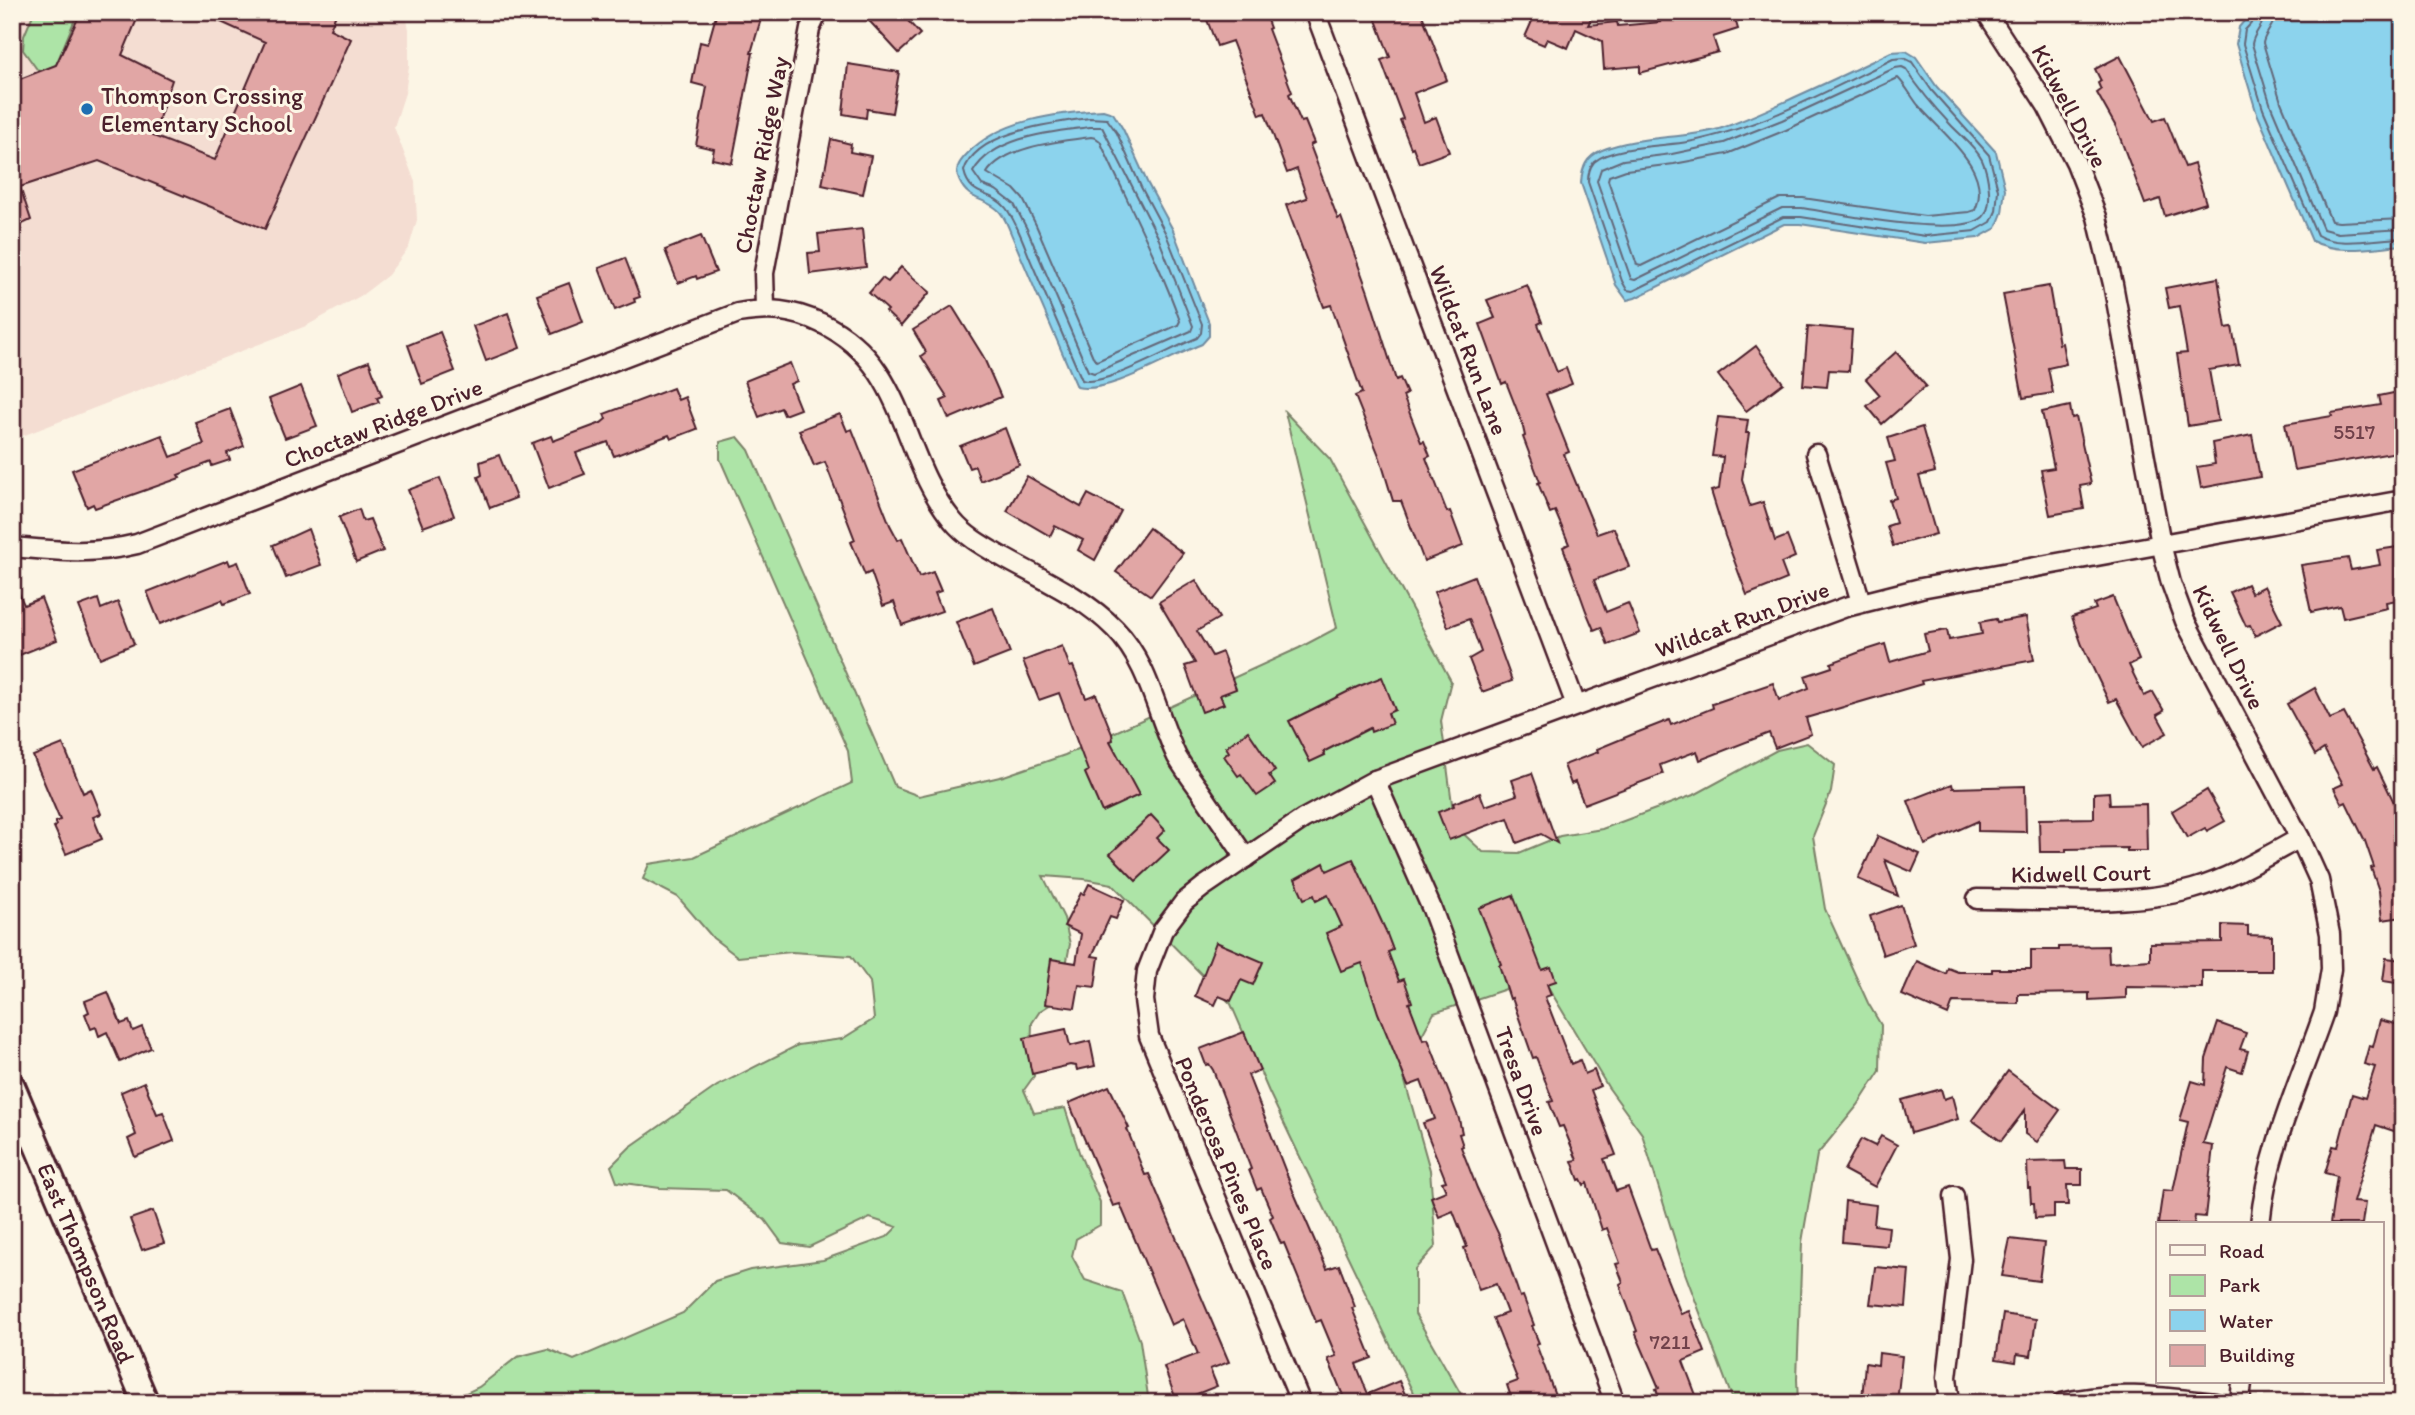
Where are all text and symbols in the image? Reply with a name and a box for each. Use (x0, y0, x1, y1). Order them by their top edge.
street label: Kidwell Drive (2025, 40, 2115, 172)
street label: Choctaw Ridge Way (728, 54, 794, 256)
place label: Thompson Crossing Elementary School (101, 81, 304, 138)
marker: Thompson Crossing Elementary School (79, 101, 95, 117)
street label: Wildcat Run Lane (1423, 261, 1515, 439)
street label: Choctaw Ridge Drive (280, 372, 486, 474)
house number: 5517 (2333, 419, 2375, 444)
street label: Wildcat Run Drive (1651, 574, 1833, 664)
street label: Kidwell Drive (2186, 580, 2272, 714)
street label: Kidwell Court (2011, 857, 2151, 889)
street label: Tresa Drive (1489, 1022, 1555, 1140)
street label: Ponderosa Pines Place (1169, 1052, 1285, 1274)
street label: East Thompson Road (32, 1158, 142, 1367)
legend (2156, 1222, 2384, 1384)
text: Road (2219, 1238, 2265, 1263)
text: Park (2219, 1272, 2261, 1297)
text: Water (2219, 1308, 2273, 1333)
house number: 7211 (1650, 1329, 1691, 1354)
text: Building (2219, 1342, 2295, 1367)

